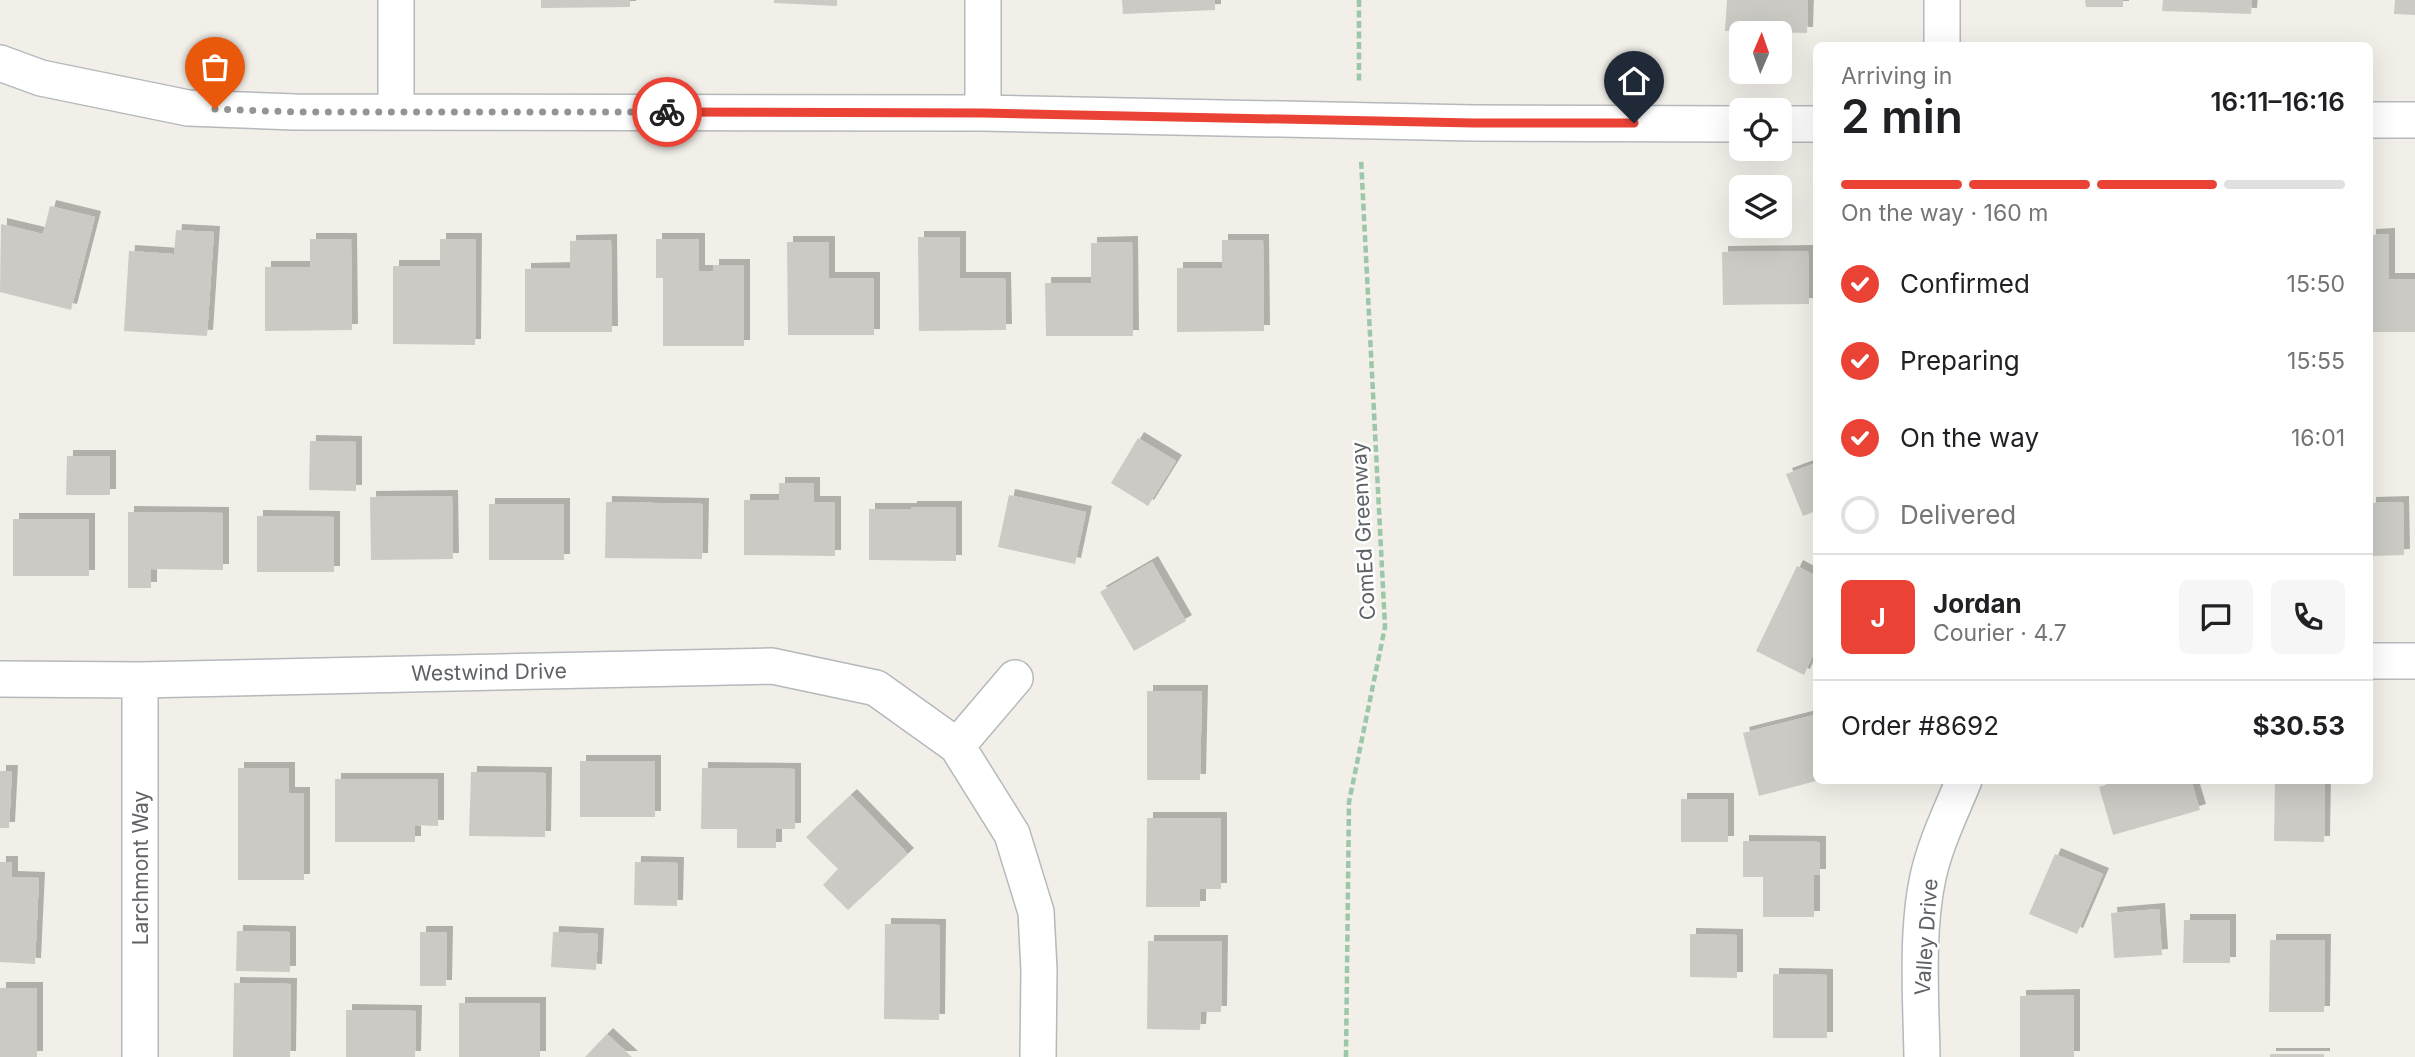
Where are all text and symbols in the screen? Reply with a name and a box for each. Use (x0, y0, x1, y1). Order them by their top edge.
north arrow (1729, 21, 1792, 84)
map controls (1729, 21, 1792, 238)
pin (185, 37, 245, 109)
icon: bag (196, 48, 234, 86)
pin (1604, 51, 1664, 123)
icon: home (1615, 62, 1653, 100)
text: Arriving in (1841, 62, 1952, 90)
courier (632, 77, 702, 147)
text: 16:11–16:16 (2211, 86, 2345, 117)
text: 2 min (1841, 88, 1963, 144)
icon: bike (648, 93, 686, 131)
button: locate (1729, 98, 1792, 161)
button: layers (1729, 175, 1792, 238)
text: On the way · 160 m (1841, 199, 2048, 227)
icon: check (1841, 265, 1879, 303)
text: Confirmed (1900, 268, 2030, 299)
text: 15:50 (2287, 270, 2345, 298)
icon: check (1841, 342, 1879, 380)
text: Preparing (1900, 345, 2020, 376)
text: 15:55 (2287, 347, 2345, 375)
icon: check (1841, 419, 1879, 457)
text: On the way (1900, 422, 2039, 453)
text: 16:01 (2291, 424, 2345, 452)
street label: ComEd Greenway (1346, 441, 1380, 621)
text: Delivered (1900, 499, 2016, 530)
button: chat (2179, 580, 2253, 654)
button: phone (2271, 580, 2345, 654)
text: Jordan (1933, 588, 2022, 619)
text: J (1870, 602, 1886, 633)
text: Courier · 4.7 (1933, 619, 2067, 647)
street label: Westwind Drive (411, 658, 567, 686)
text: Order #8692 (1841, 710, 1999, 741)
text: $30.53 (2253, 710, 2345, 741)
street label: Larchmont Way (128, 790, 153, 945)
street label: Valley Drive (1909, 878, 1943, 996)

